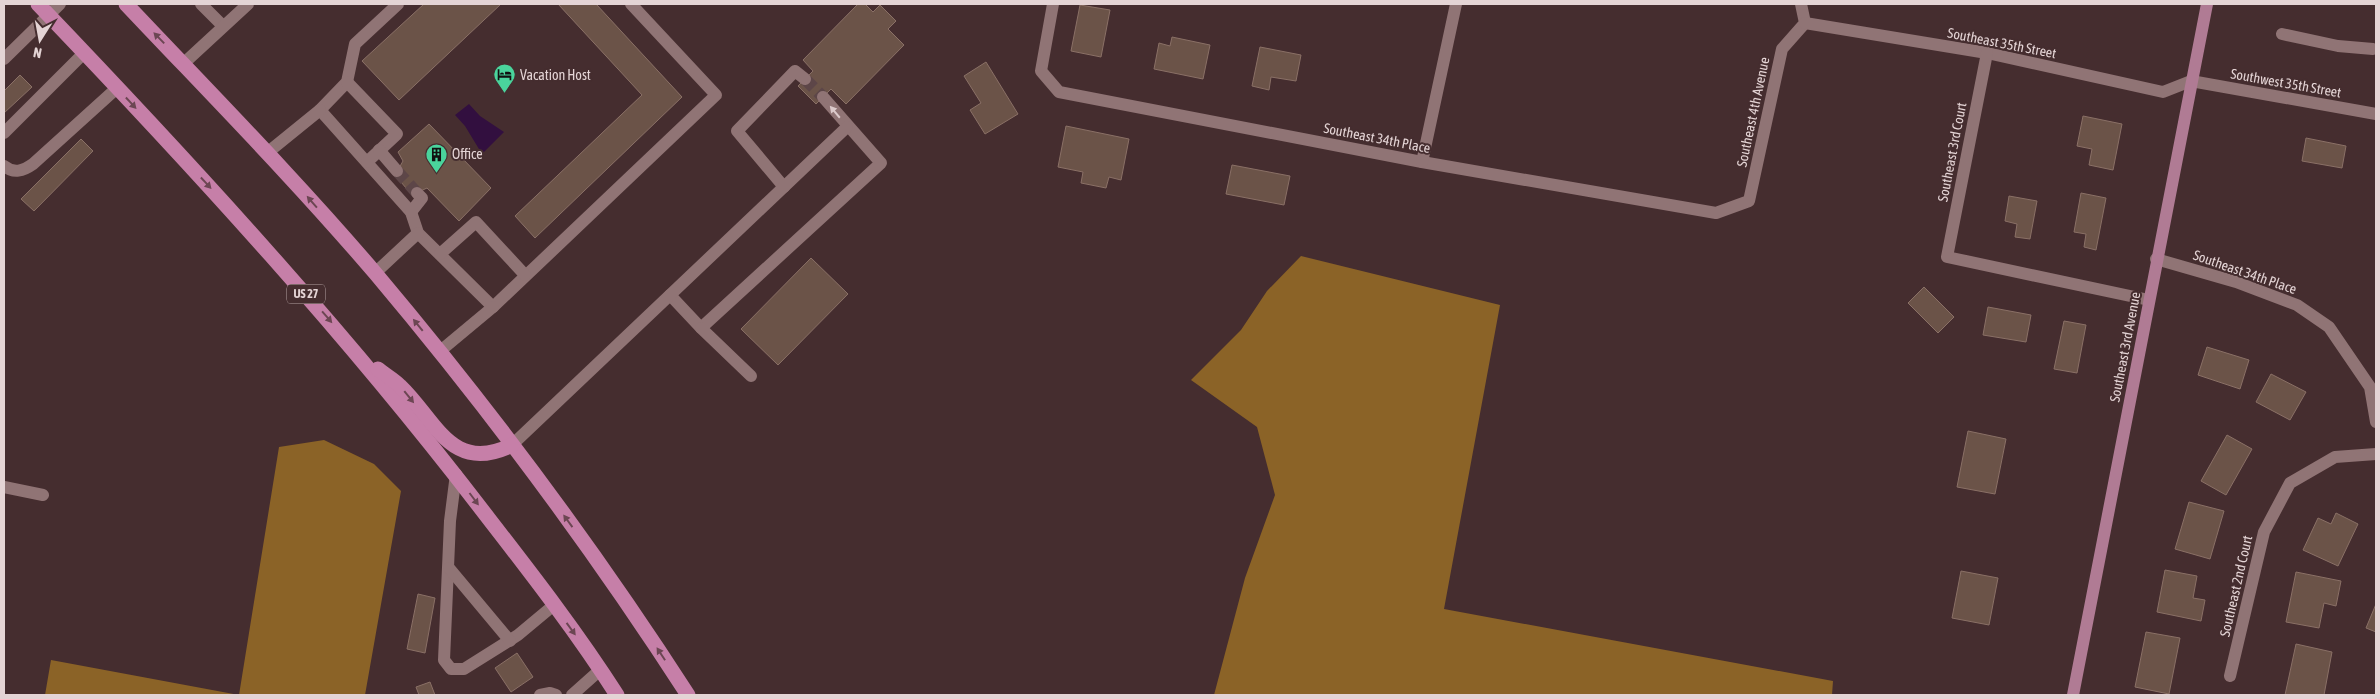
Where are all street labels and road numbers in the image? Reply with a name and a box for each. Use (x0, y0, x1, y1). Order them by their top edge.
street label: Southeast 35th Street (1946, 25, 2058, 61)
street label: Southeast 4th Avenue (1734, 56, 1772, 168)
street label: Southwest 35th Street (2229, 65, 2343, 101)
street label: Southeast 3rd Court (1935, 101, 1969, 203)
street label: Southeast 34th Place (1322, 120, 1432, 156)
street label: Southeast 34th Place (2191, 247, 2299, 297)
road number: US 27 (287, 284, 325, 304)
street label: Southeast 3rd Avenue (2106, 291, 2144, 403)
street label: Southeast 2nd Court (2217, 534, 2255, 638)

